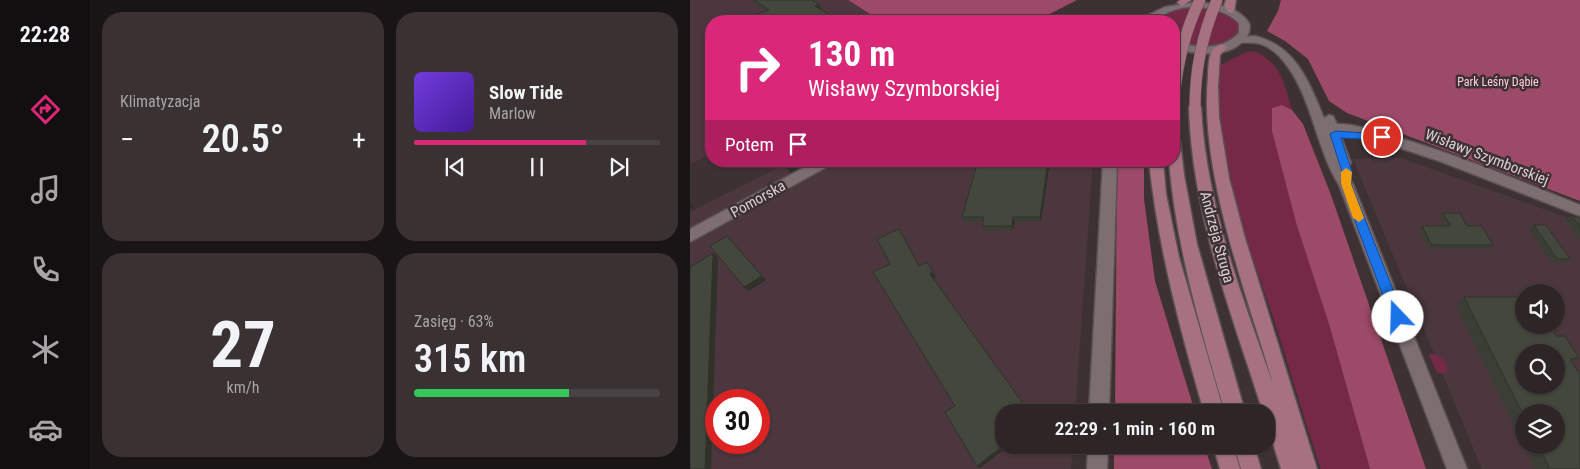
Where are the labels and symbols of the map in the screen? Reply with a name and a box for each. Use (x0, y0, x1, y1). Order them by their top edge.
park label: Park Leśny Dąbie (1457, 75, 1539, 89)
pin (1361, 116, 1403, 158)
street label: Wisławy Szymborskiej (1423, 125, 1551, 189)
street label: Pomorska (727, 177, 789, 221)
street label: Andrzeja Struga (1196, 189, 1238, 285)
position arrow (1371, 290, 1423, 342)
speed limit sign: 30 (705, 389, 770, 454)

